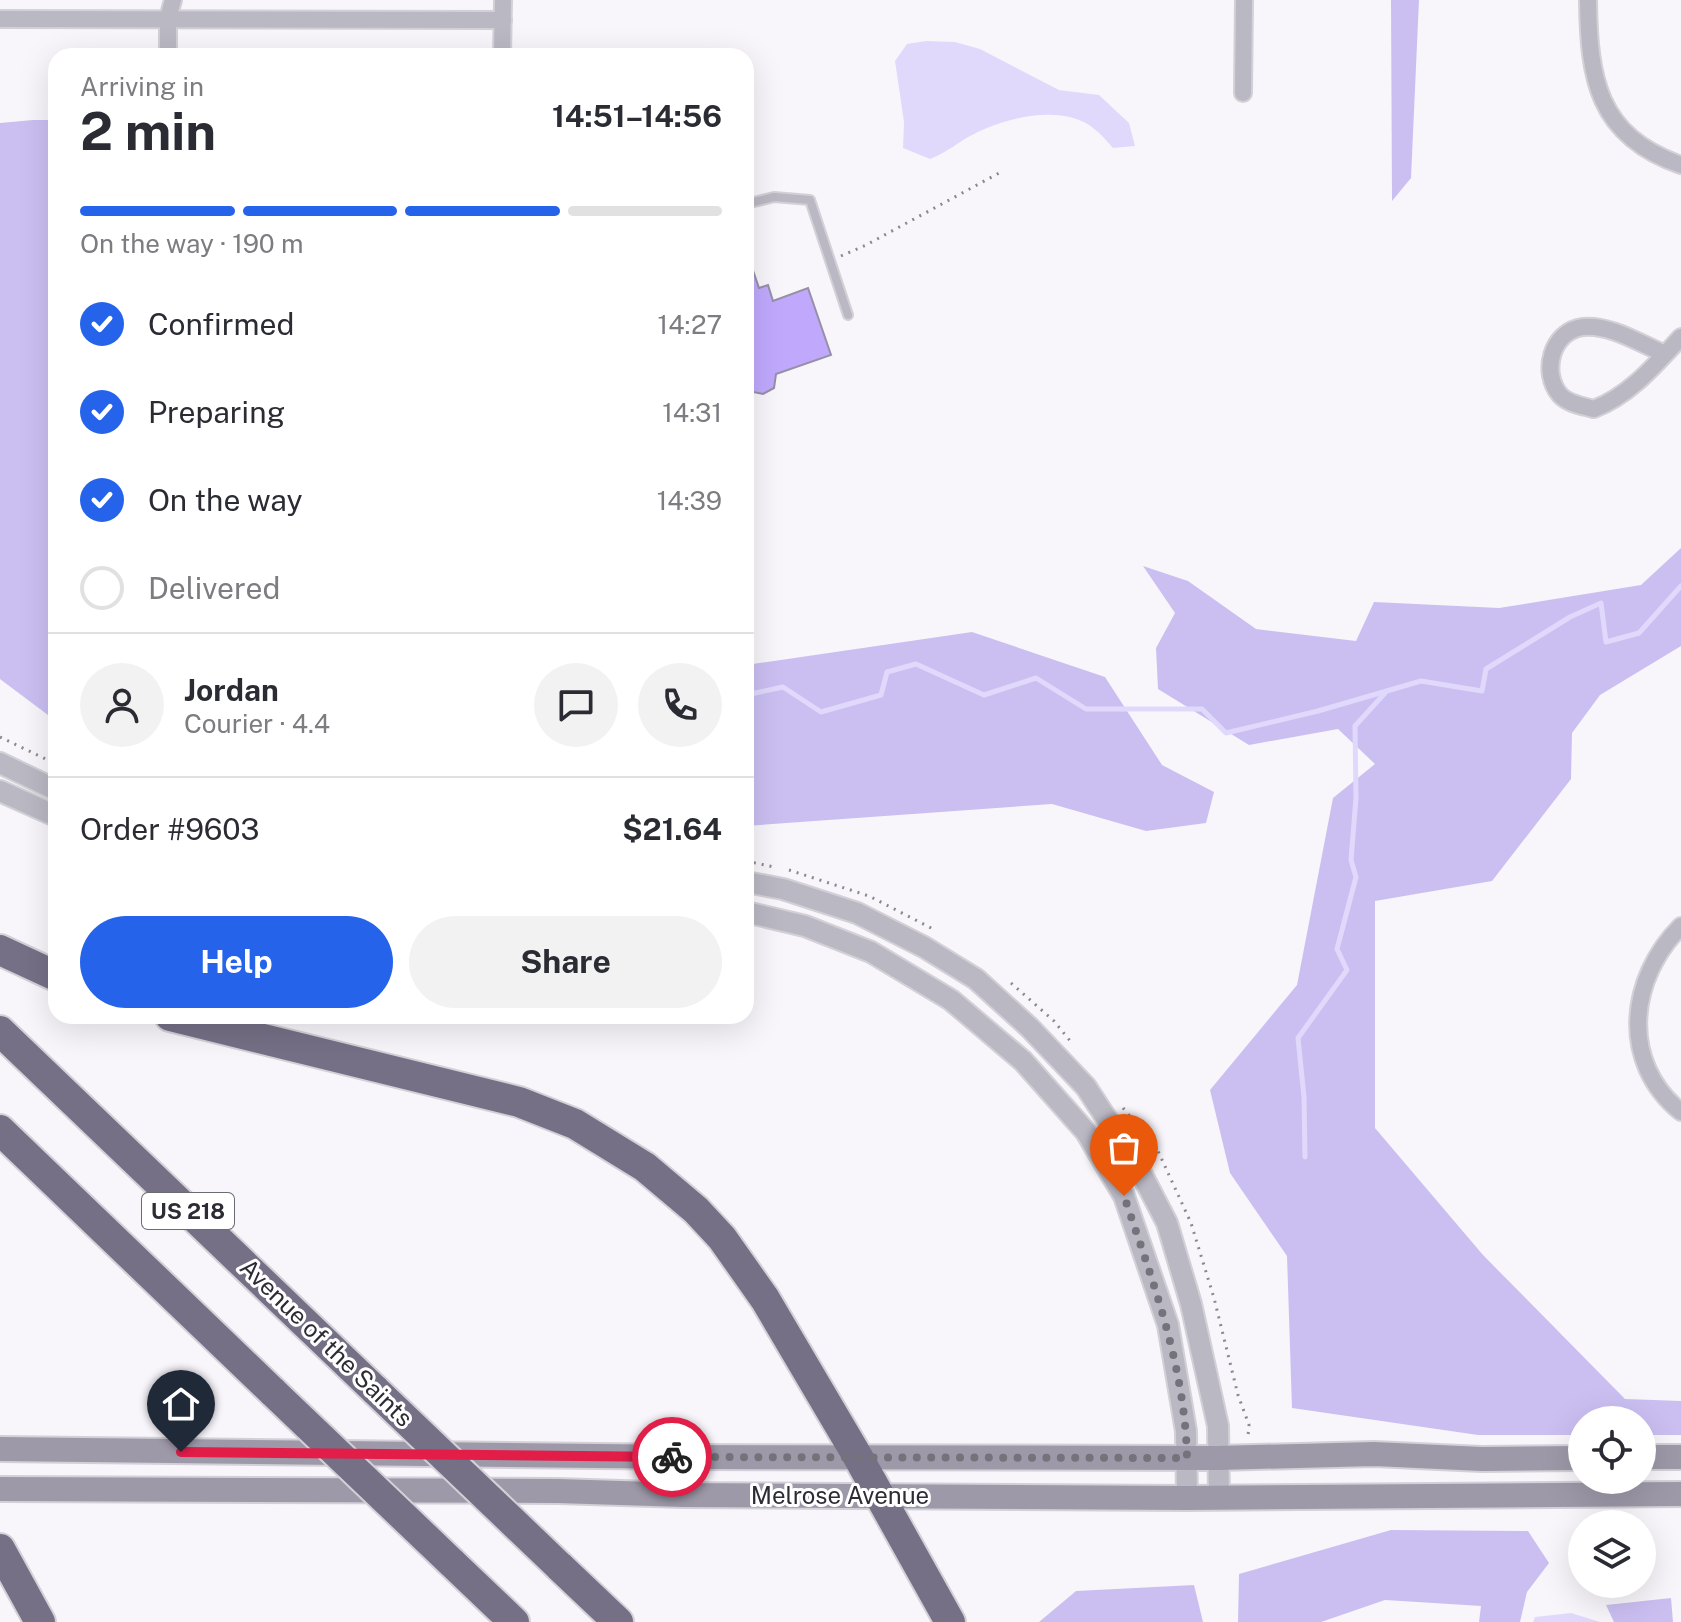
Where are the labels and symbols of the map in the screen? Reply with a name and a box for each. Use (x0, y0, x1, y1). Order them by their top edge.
pin (1090, 1114, 1158, 1196)
road number: US 218 (142, 1193, 234, 1229)
street label: Avenue of the Saints (235, 1253, 419, 1432)
pin (147, 1370, 215, 1452)
courier (632, 1417, 712, 1497)
street label: Melrose Avenue (751, 1481, 929, 1509)

